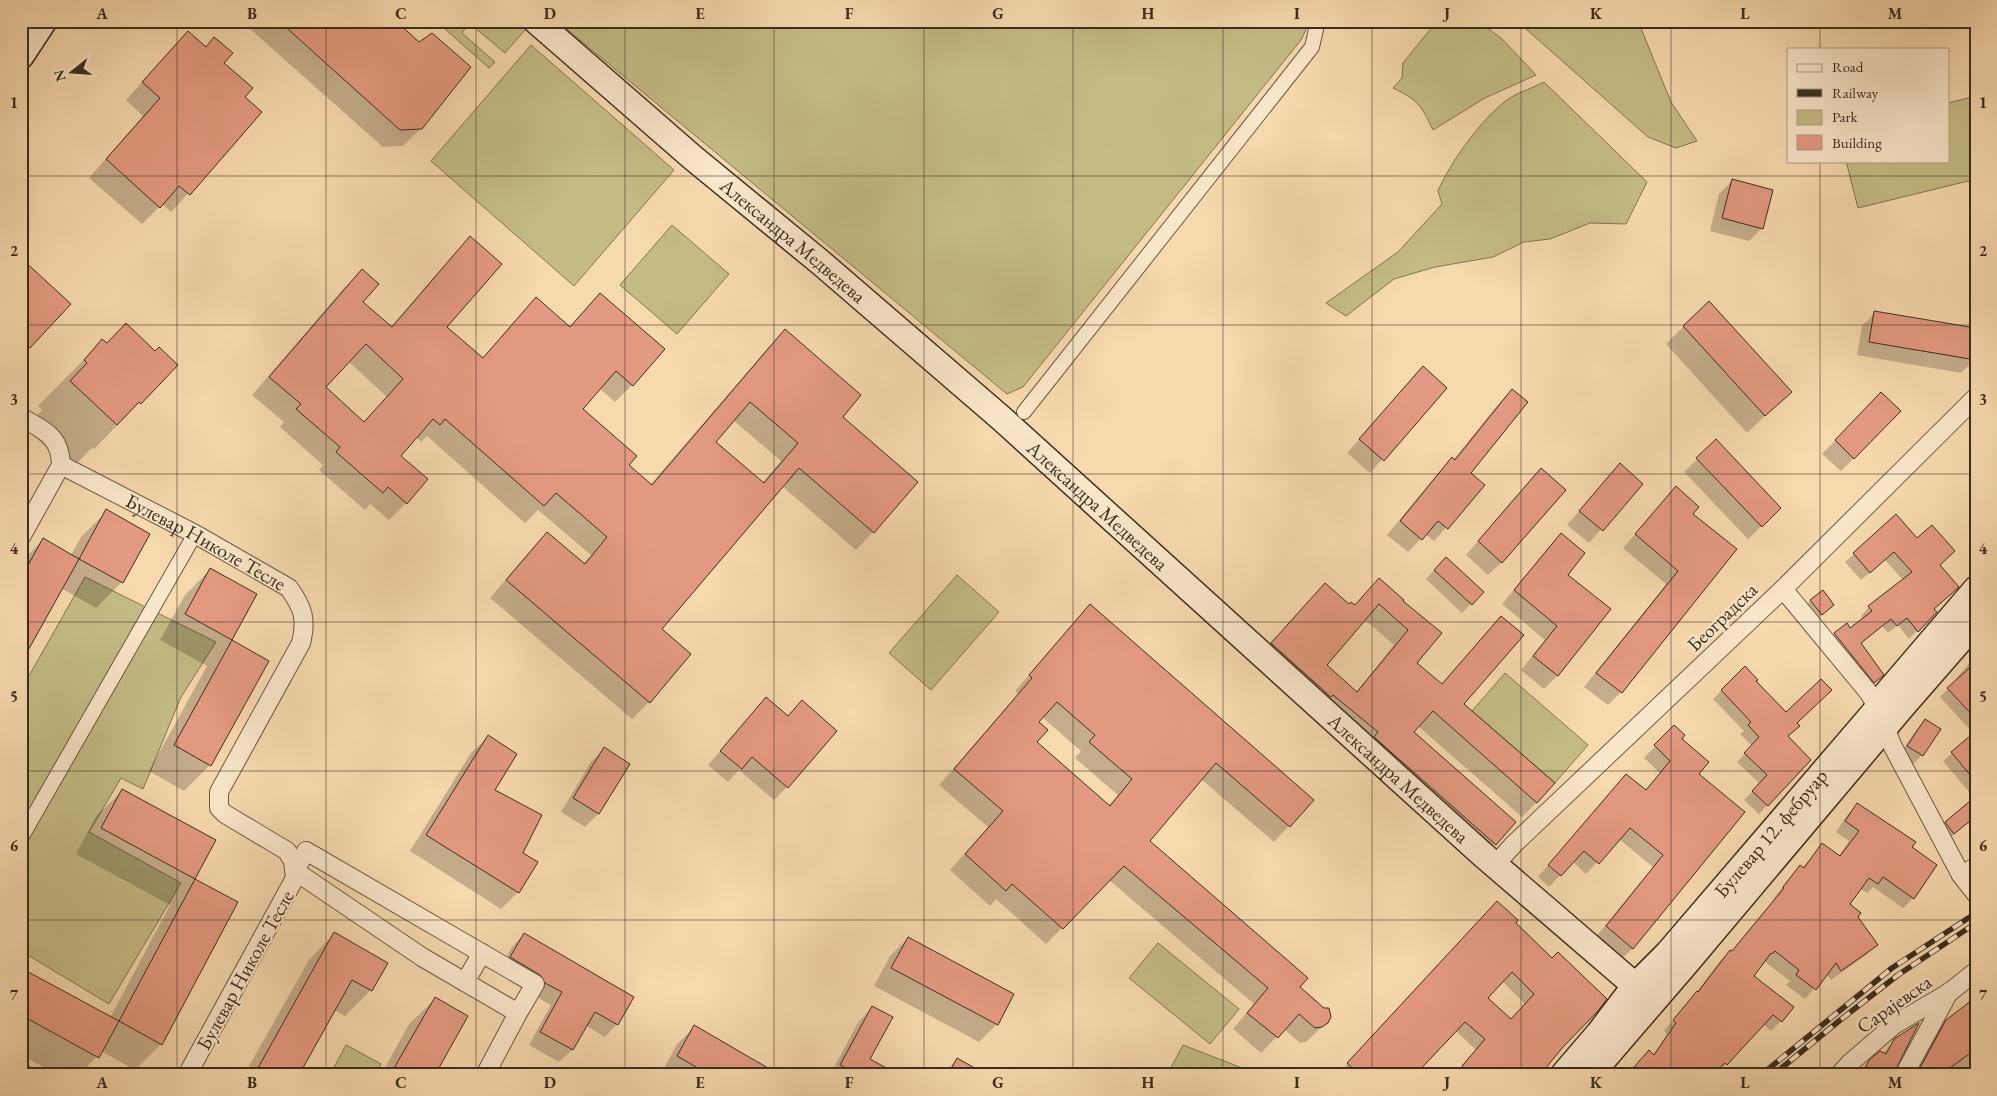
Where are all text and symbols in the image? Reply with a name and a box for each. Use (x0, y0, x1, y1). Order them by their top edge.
text: A (95, 3, 108, 24)
text: B (247, 3, 257, 24)
text: C (395, 3, 407, 24)
text: D (544, 3, 556, 24)
text: E (695, 3, 705, 24)
text: F (845, 3, 854, 24)
text: G (992, 3, 1004, 24)
text: H (1142, 3, 1155, 24)
text: I (1294, 3, 1300, 24)
text: J (1442, 3, 1450, 24)
text: K (1590, 3, 1603, 24)
text: L (1740, 3, 1750, 24)
text: M (1888, 3, 1903, 24)
north arrow (48, 48, 98, 98)
legend (1787, 48, 1950, 162)
text: Road (1832, 57, 1864, 76)
text: N (49, 67, 70, 84)
text: Railway (1832, 83, 1879, 102)
text: 1 (10, 92, 18, 113)
text: 1 (1979, 92, 1987, 113)
text: Park (1832, 107, 1859, 126)
text: Building (1832, 133, 1882, 152)
street label: Александра Медведева (714, 172, 871, 309)
text: 2 (10, 240, 19, 261)
text: 2 (1979, 240, 1988, 261)
text: 3 (10, 389, 18, 410)
text: 3 (1979, 389, 1987, 410)
street label: Александра Медведева (1021, 434, 1174, 576)
street label: Булевар Николе Тесле (121, 488, 291, 597)
text: 4 (10, 538, 19, 559)
text: 4 (1979, 538, 1988, 559)
street label: Београдска (1681, 577, 1763, 657)
text: 5 (10, 686, 18, 707)
text: 5 (1979, 686, 1987, 707)
street label: Александра Медведева (1322, 707, 1475, 849)
street label: Булевар 12. фебруар (1708, 763, 1833, 903)
text: 6 (10, 835, 19, 856)
text: 6 (1979, 835, 1988, 856)
street label: Булевар Николе Тесле (190, 885, 300, 1055)
street label: Сарајевска (1851, 969, 1937, 1039)
text: 7 (10, 984, 19, 1005)
text: 7 (1979, 984, 1988, 1005)
text: A (95, 1072, 108, 1093)
text: B (247, 1072, 257, 1093)
text: C (395, 1072, 407, 1093)
text: D (544, 1072, 556, 1093)
text: E (695, 1072, 705, 1093)
text: F (845, 1072, 854, 1093)
text: G (992, 1072, 1004, 1093)
text: H (1142, 1072, 1155, 1093)
text: I (1294, 1072, 1300, 1093)
text: J (1442, 1072, 1450, 1093)
text: K (1590, 1072, 1603, 1093)
text: L (1740, 1072, 1750, 1093)
text: M (1888, 1072, 1903, 1093)

